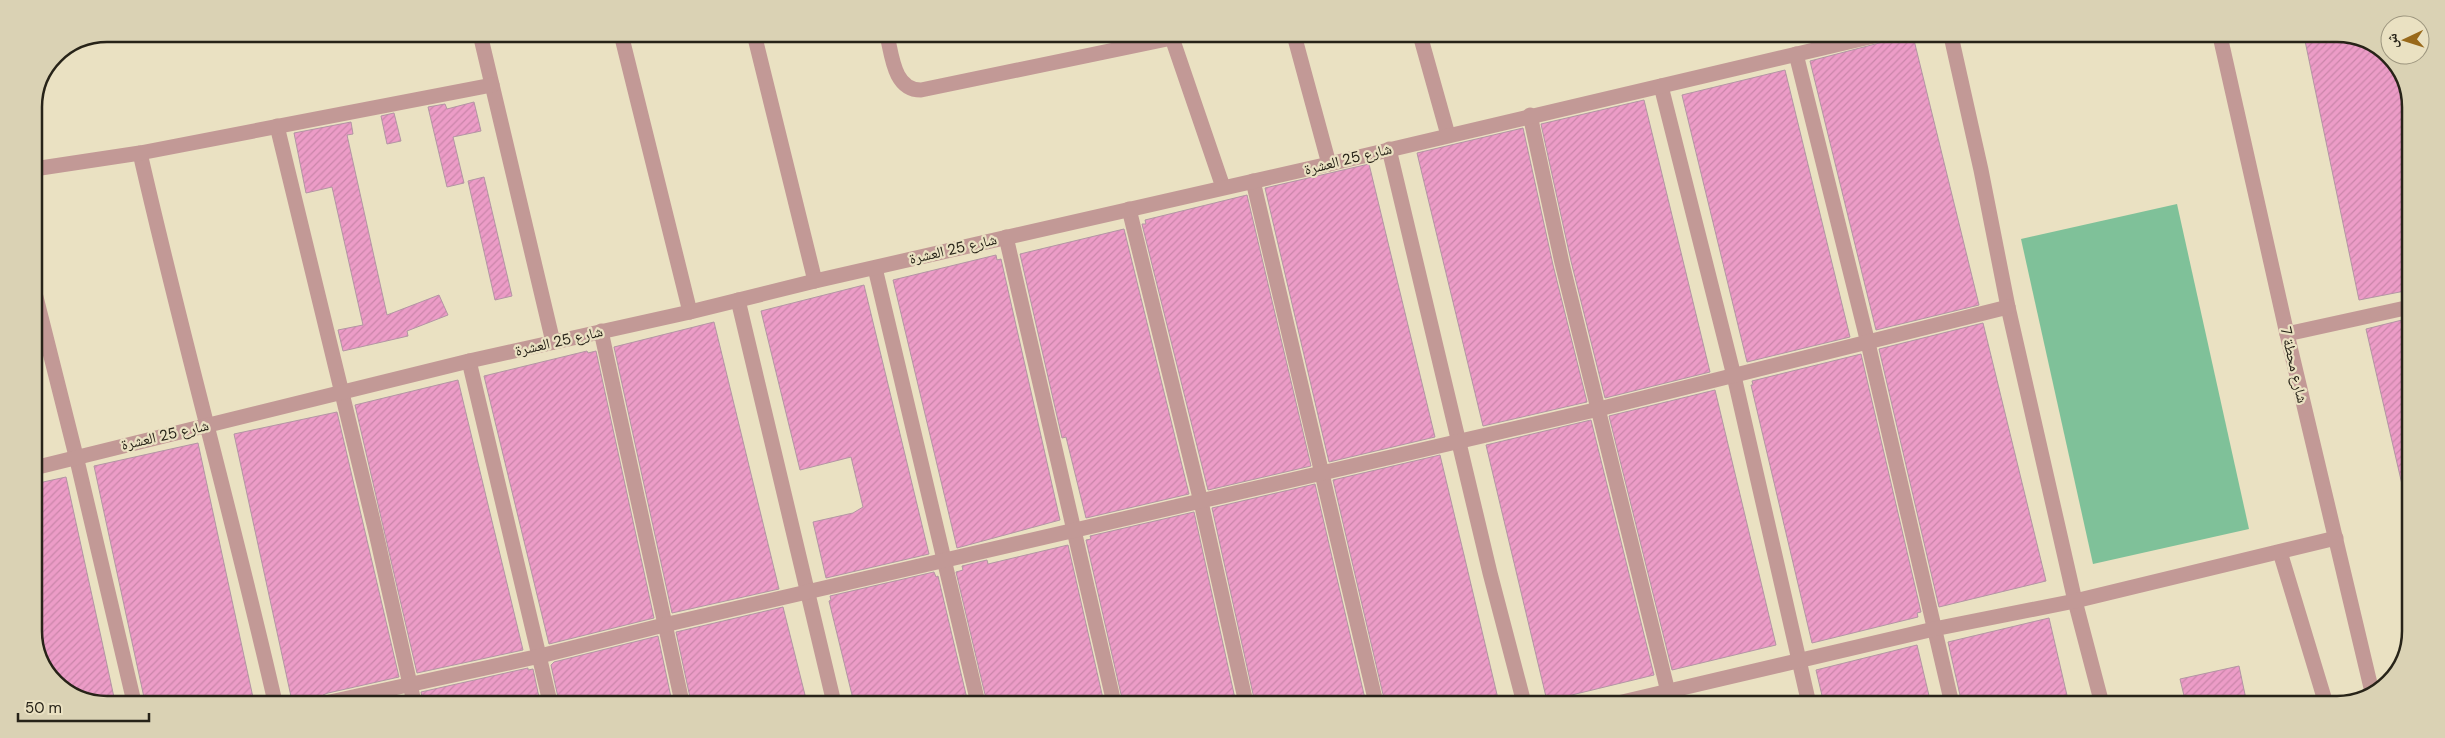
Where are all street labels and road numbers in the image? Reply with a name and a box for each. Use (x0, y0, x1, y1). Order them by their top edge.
street label: شارع 25 العشرة (1302, 138, 1394, 180)
street label: شارع 25 العشرة (907, 229, 999, 269)
street label: شارع 25 العشرة (513, 321, 605, 361)
street label: شارع محطة 7 (2276, 325, 2312, 405)
street label: شارع 25 العشرة (119, 415, 211, 455)

